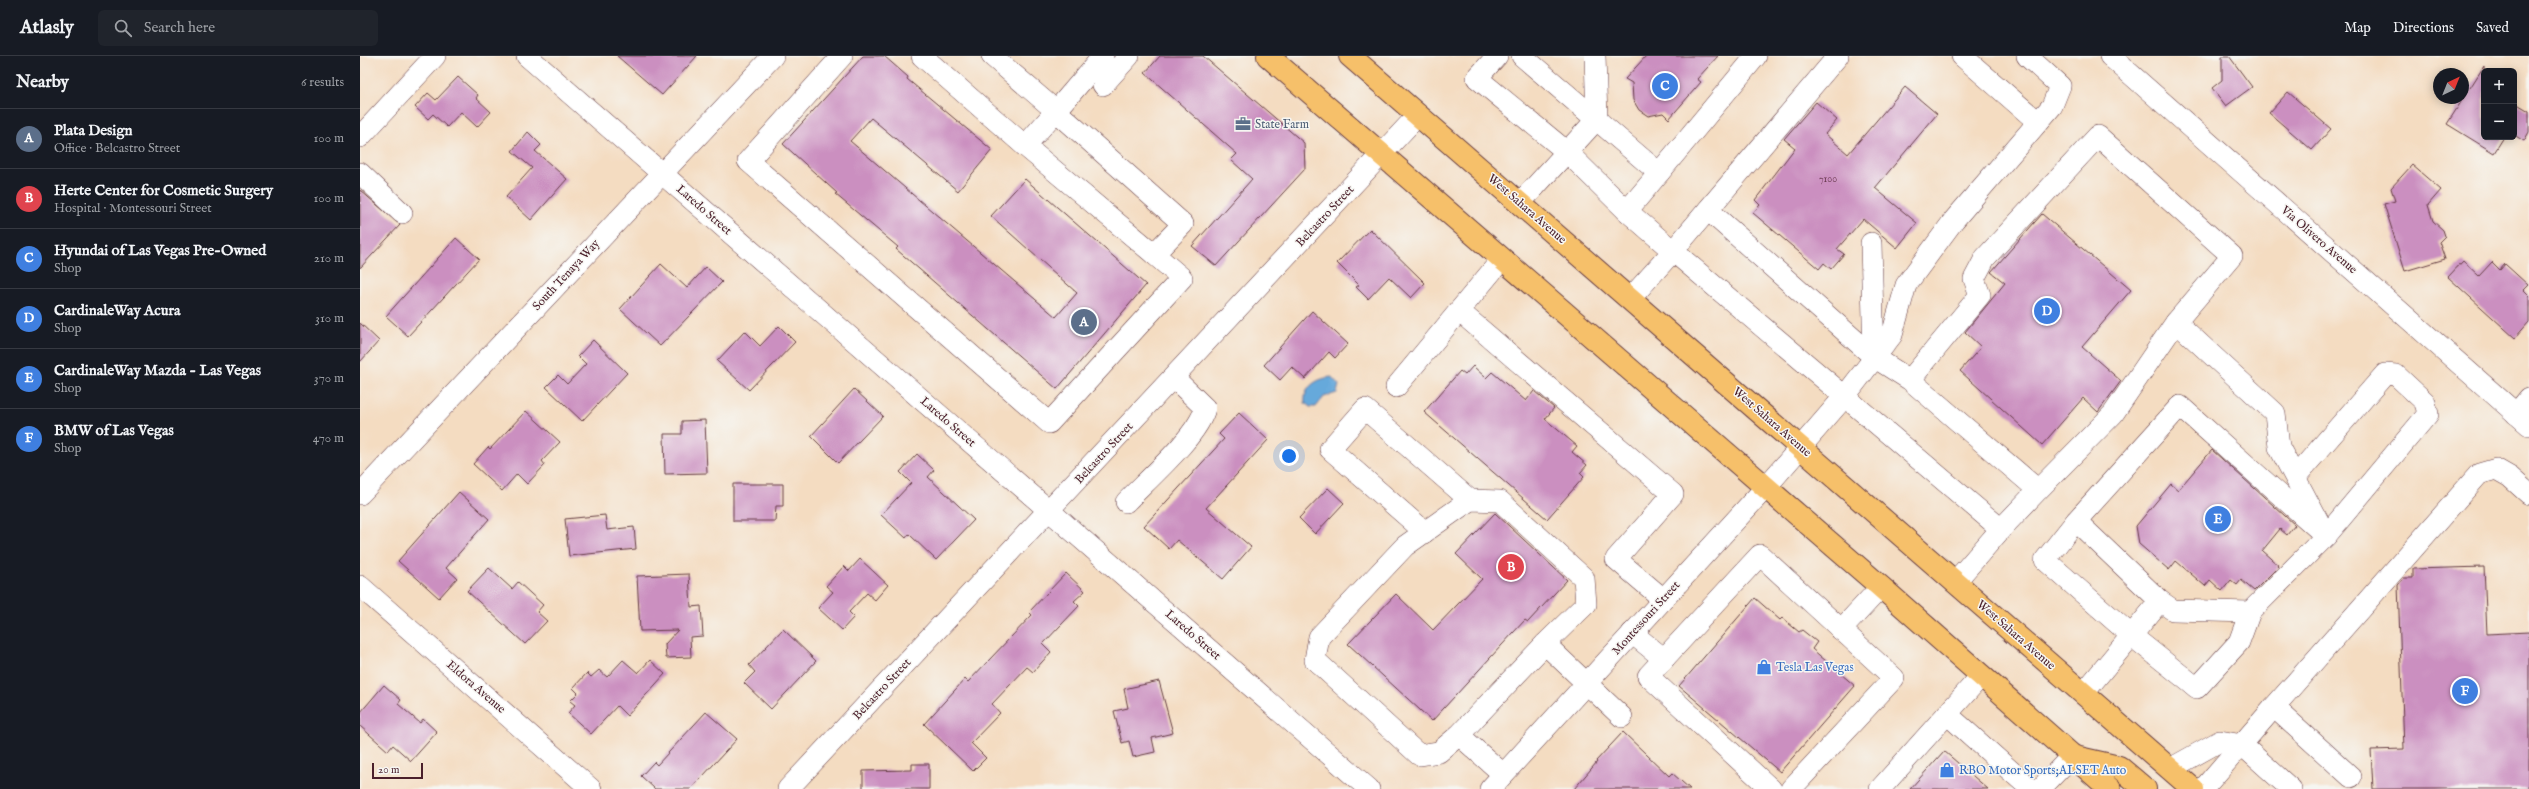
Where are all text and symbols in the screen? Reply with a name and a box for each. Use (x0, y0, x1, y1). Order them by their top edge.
search box (98, 10, 378, 46)
text: Atlasly (20, 16, 74, 40)
icon: search (112, 17, 134, 39)
text: Search here (144, 18, 215, 37)
text: Map (2344, 19, 2371, 37)
text: Directions (2393, 19, 2454, 37)
text: Saved (2476, 19, 2509, 37)
north arrow (2433, 68, 2469, 104)
map controls (2481, 68, 2517, 140)
button: + (2481, 68, 2517, 104)
pin: C (1652, 71, 1678, 101)
text: Nearby (16, 72, 69, 93)
text: 6 results (301, 74, 344, 91)
button: − (2481, 104, 2517, 140)
office icon: State Farm (1234, 115, 1252, 133)
place label: State Farm (1255, 117, 1309, 132)
text: Plata Design (54, 121, 133, 140)
text: A (25, 130, 33, 147)
text: 100 m (314, 130, 344, 147)
text: Office · Belcastro Street (54, 140, 180, 157)
street label: West Sahara Avenue (1485, 171, 1570, 247)
house number: 7100 (1819, 173, 1837, 186)
text: Herte Center for Cosmetic Surgery (54, 181, 273, 200)
street label: Laredo Street (673, 182, 735, 238)
street label: Belcastro Street (1293, 182, 1357, 250)
text: B (25, 190, 33, 207)
text: 100 m (314, 190, 344, 207)
text: Hospital · Montessouri Street (54, 200, 212, 217)
street label: Via Olivero Avenue (2277, 202, 2361, 278)
street label: South Tenaya Way (529, 236, 603, 314)
text: Hyundai of Las Vegas Pre-Owned (54, 241, 266, 260)
text: C (24, 250, 34, 267)
text: 210 m (314, 250, 344, 267)
text: Shop (54, 260, 82, 277)
pin: D (2034, 296, 2060, 326)
text: CardinaleWay Acura (54, 301, 180, 320)
pin: A (1071, 307, 1097, 337)
text: D (24, 310, 34, 327)
text: 310 m (315, 310, 344, 327)
text: Shop (54, 320, 82, 337)
text: CardinaleWay Mazda - Las Vegas (54, 361, 261, 380)
text: E (24, 370, 34, 387)
text: 370 m (314, 370, 344, 387)
text: Shop (54, 380, 82, 397)
street label: West Sahara Avenue (1730, 384, 1815, 460)
street label: Laredo Street (917, 394, 979, 450)
street label: Belcastro Street (1072, 419, 1136, 487)
text: BMW of Las Vegas (54, 421, 174, 440)
text: F (25, 430, 33, 447)
text: 470 m (313, 430, 344, 447)
text: Shop (54, 440, 82, 457)
your location (1279, 446, 1299, 466)
pin: E (2205, 504, 2231, 534)
pin: B (1498, 552, 1524, 582)
street label: Montessouri Street (1609, 578, 1683, 658)
street label: West Sahara Avenue (1974, 597, 2059, 673)
street label: Laredo Street (1162, 607, 1224, 663)
street label: Belcastro Street (850, 655, 914, 723)
street label: Eldora Avenue (443, 657, 509, 717)
shop icon: Tesla Las Vegas (1755, 658, 1773, 676)
place label: Tesla Las Vegas (1776, 660, 1854, 675)
pin: F (2452, 676, 2478, 706)
scale bar (372, 761, 423, 780)
shop icon: RBO Motor Sports;ALSET Auto (1938, 761, 1956, 779)
text: 20 m (378, 763, 399, 777)
place label: RBO Motor Sports;ALSET Auto (1959, 763, 2127, 779)

